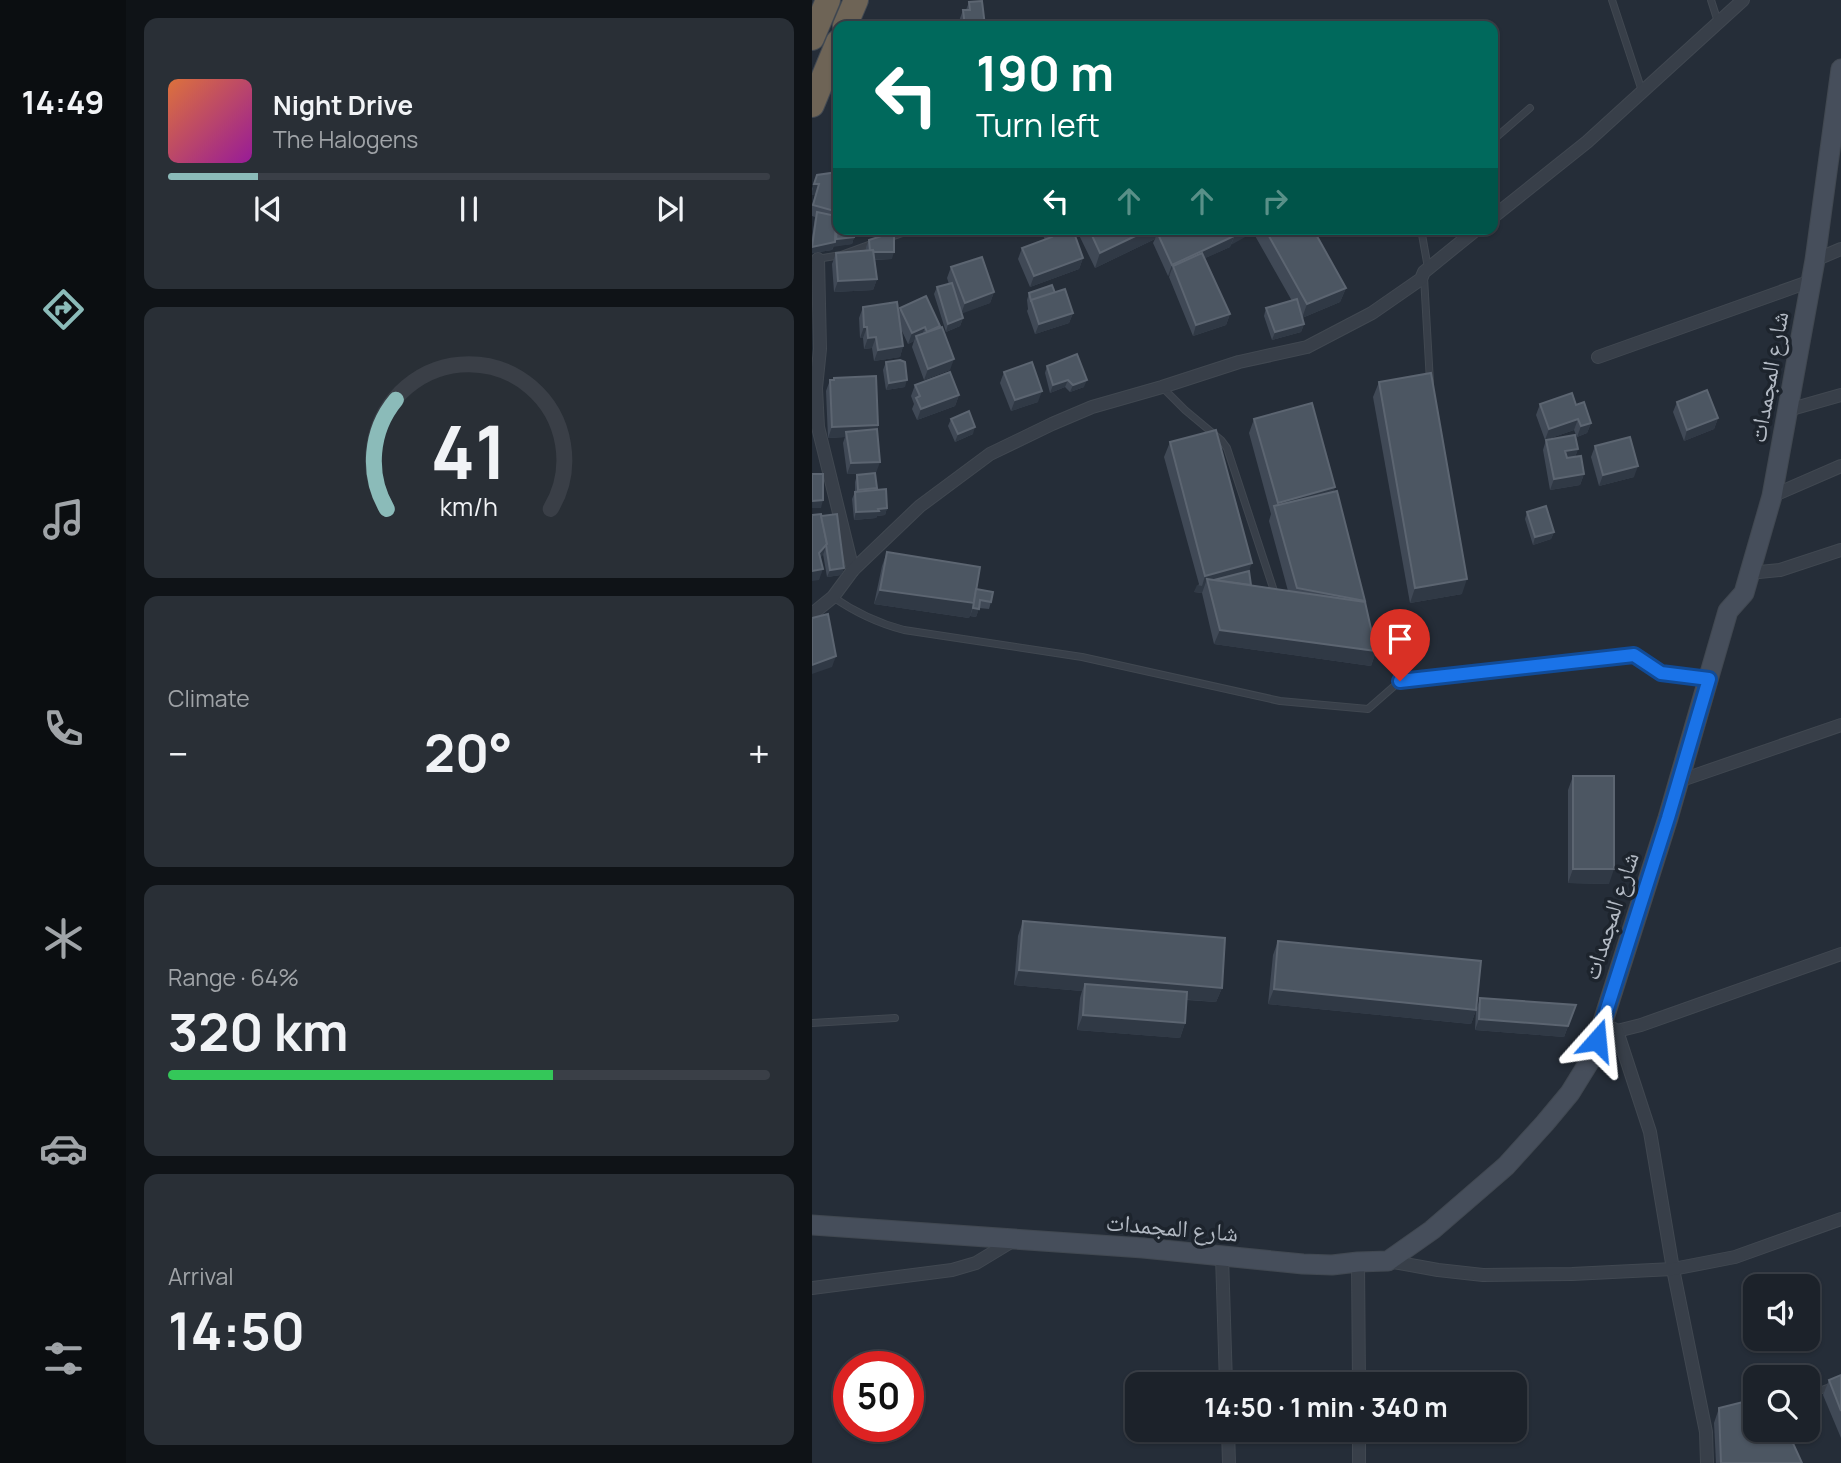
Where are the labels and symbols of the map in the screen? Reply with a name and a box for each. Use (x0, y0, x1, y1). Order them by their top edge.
street label: شارع المجمدات (1740, 309, 1795, 445)
pin (1370, 609, 1430, 681)
street label: شارع المجمدات (1573, 847, 1646, 984)
position arrow (1560, 1003, 1634, 1077)
street label: شارع المجمدات (1105, 1204, 1240, 1249)
speed limit sign: 50 (833, 1351, 924, 1442)

